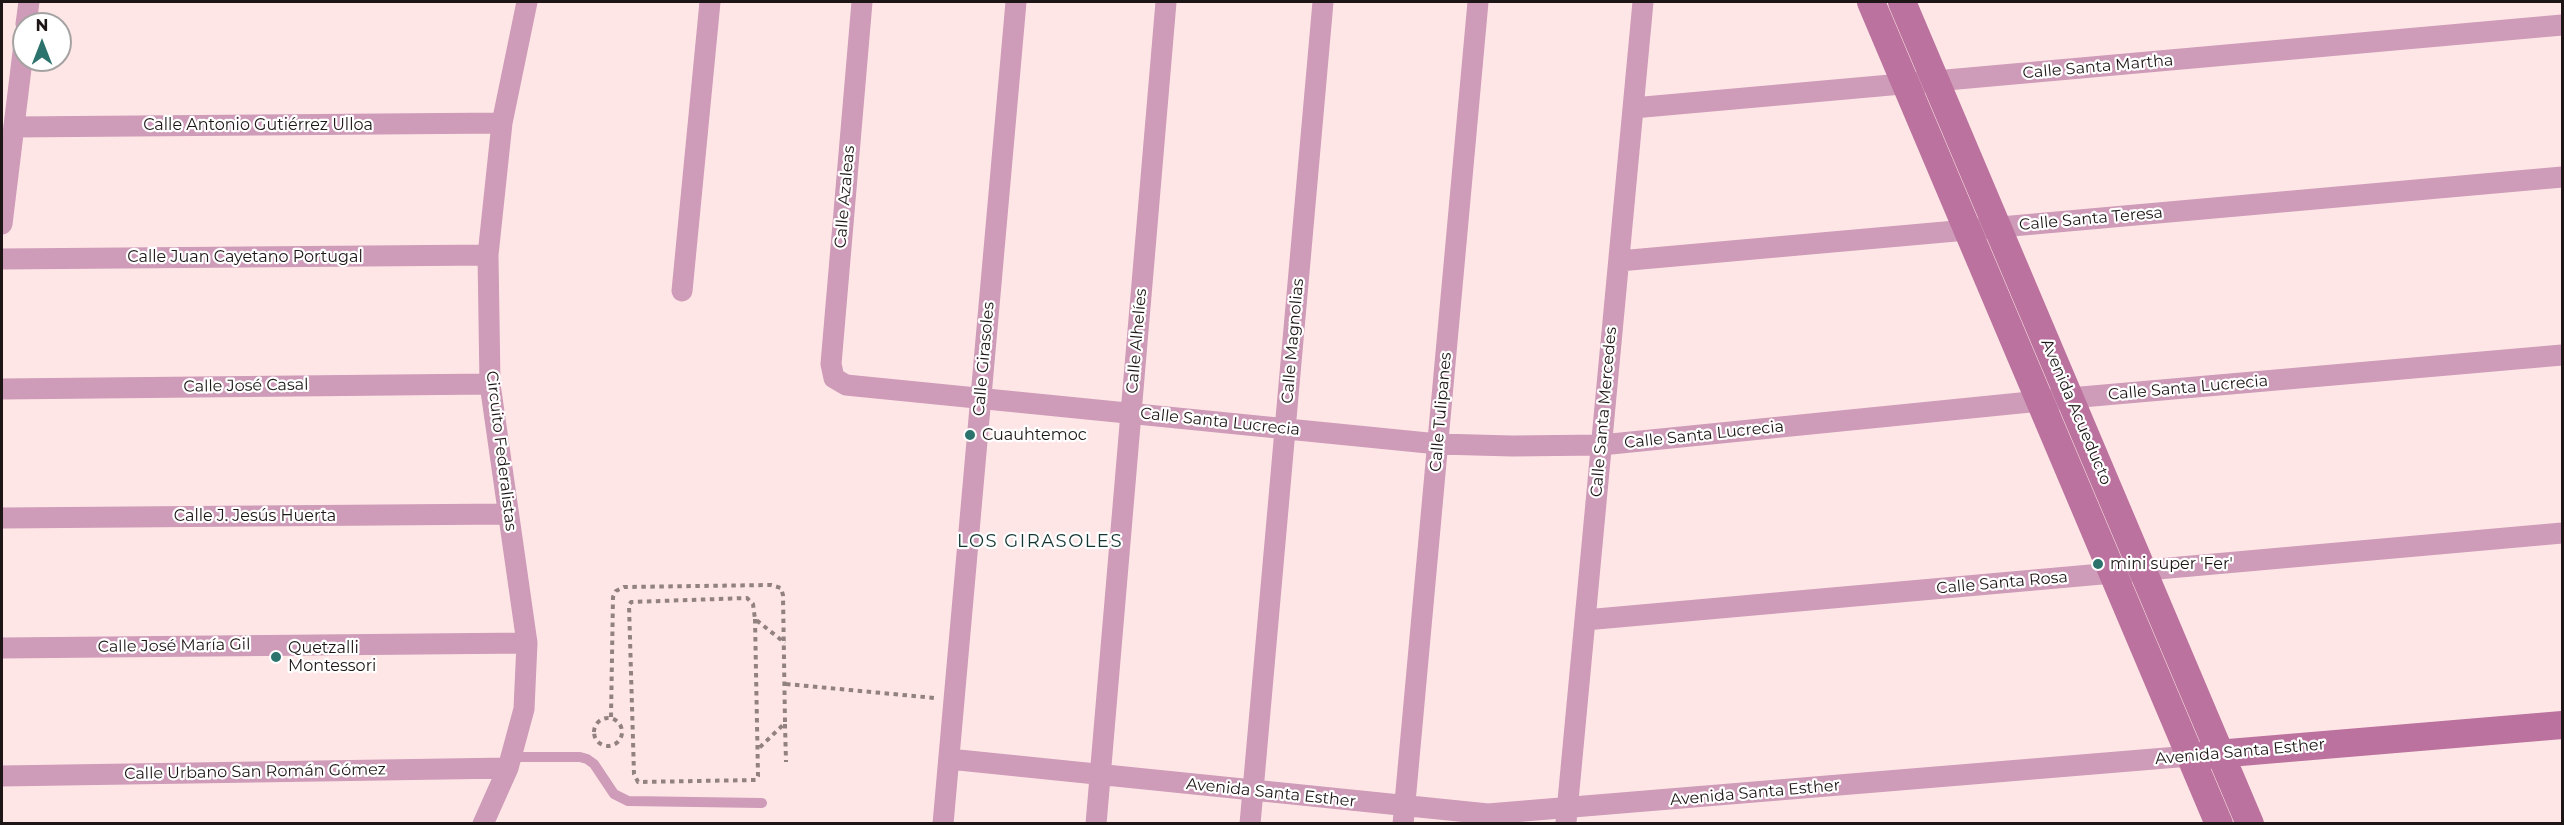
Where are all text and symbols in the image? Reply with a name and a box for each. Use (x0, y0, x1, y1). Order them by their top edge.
north arrow (12, 12, 72, 72)
text: N (36, 16, 48, 35)
street label: Calle Santa Martha (2022, 51, 2174, 83)
street label: Calle Antonio Gutiérrez Ulloa (143, 115, 373, 135)
street label: Calle Azaleas (831, 145, 859, 249)
street label: Calle Santa Teresa (2018, 203, 2164, 235)
street label: Calle Juan Cayetano Portugal (127, 247, 363, 267)
street label: Calle Magnolias (1278, 278, 1308, 404)
street label: Calle Alhelíes (1123, 288, 1151, 394)
street label: Calle Girasoles (969, 301, 999, 417)
street label: Calle Santa Mercedes (1587, 326, 1621, 498)
street label: Avenida Acueducto (2037, 336, 2115, 488)
street label: Calle Tulipanes (1426, 351, 1456, 473)
street label: Circuito Federalistas (482, 370, 520, 532)
street label: Calle Santa Lucrecia (2107, 371, 2269, 405)
street label: Calle José Casal (183, 375, 309, 397)
street label: Calle Santa Lucrecia (1139, 404, 1301, 440)
street label: Calle Santa Lucrecia (1623, 417, 1785, 453)
place label: Cuauhtemoc (982, 425, 1087, 445)
marker: Cuauhtemoc (963, 428, 977, 442)
street label: Calle J. Jesús Huerta (174, 506, 336, 526)
district label: LOS GIRASOLES (957, 531, 1123, 553)
place label: mini super 'Fer' (2110, 554, 2233, 574)
marker: mini super 'Fer' (2091, 557, 2105, 571)
street label: Calle Santa Rosa (1935, 568, 2069, 598)
street label: Calle José María Gil (97, 635, 251, 657)
place label: Quetzalli Montessori (288, 638, 376, 676)
marker: Quetzalli Montessori (269, 650, 283, 664)
street label: Avenida Santa Esther (2154, 735, 2326, 769)
street label: Calle Urbano San Román Gómez (124, 760, 386, 784)
street label: Avenida Santa Esther (1185, 775, 1357, 811)
street label: Avenida Santa Esther (1669, 776, 1841, 810)

